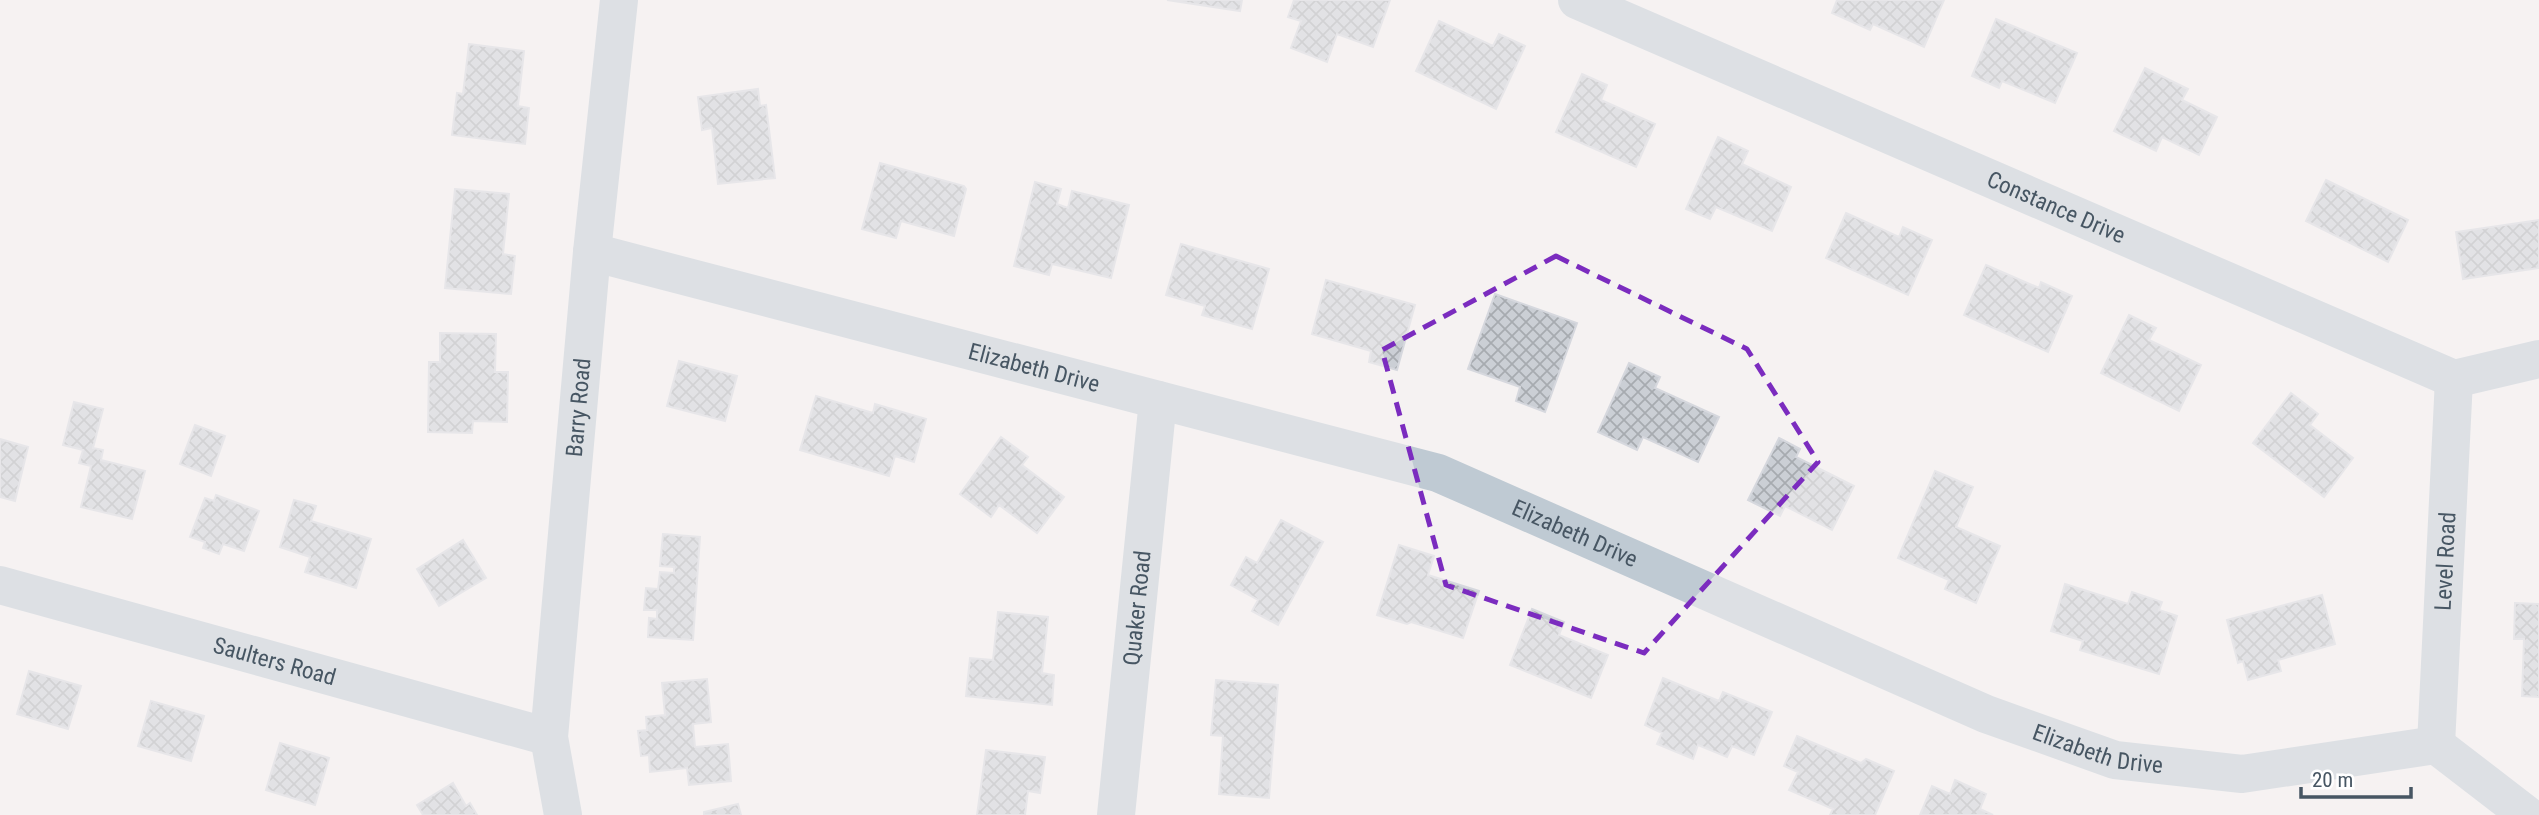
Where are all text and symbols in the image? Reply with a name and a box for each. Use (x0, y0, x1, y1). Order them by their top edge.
street label: Constance Drive (1983, 165, 2129, 249)
street label: Elizabeth Drive (966, 337, 1103, 398)
street label: Barry Road (560, 357, 596, 458)
street label: Elizabeth Drive (1508, 494, 1642, 573)
street label: Level Road (2429, 511, 2461, 611)
street label: Quaker Road (1118, 549, 1156, 667)
street label: Saulters Road (210, 631, 339, 691)
street label: Elizabeth Drive (2029, 718, 2164, 779)
scale bar (2301, 756, 2411, 800)
text: 20 m (2312, 768, 2353, 792)

